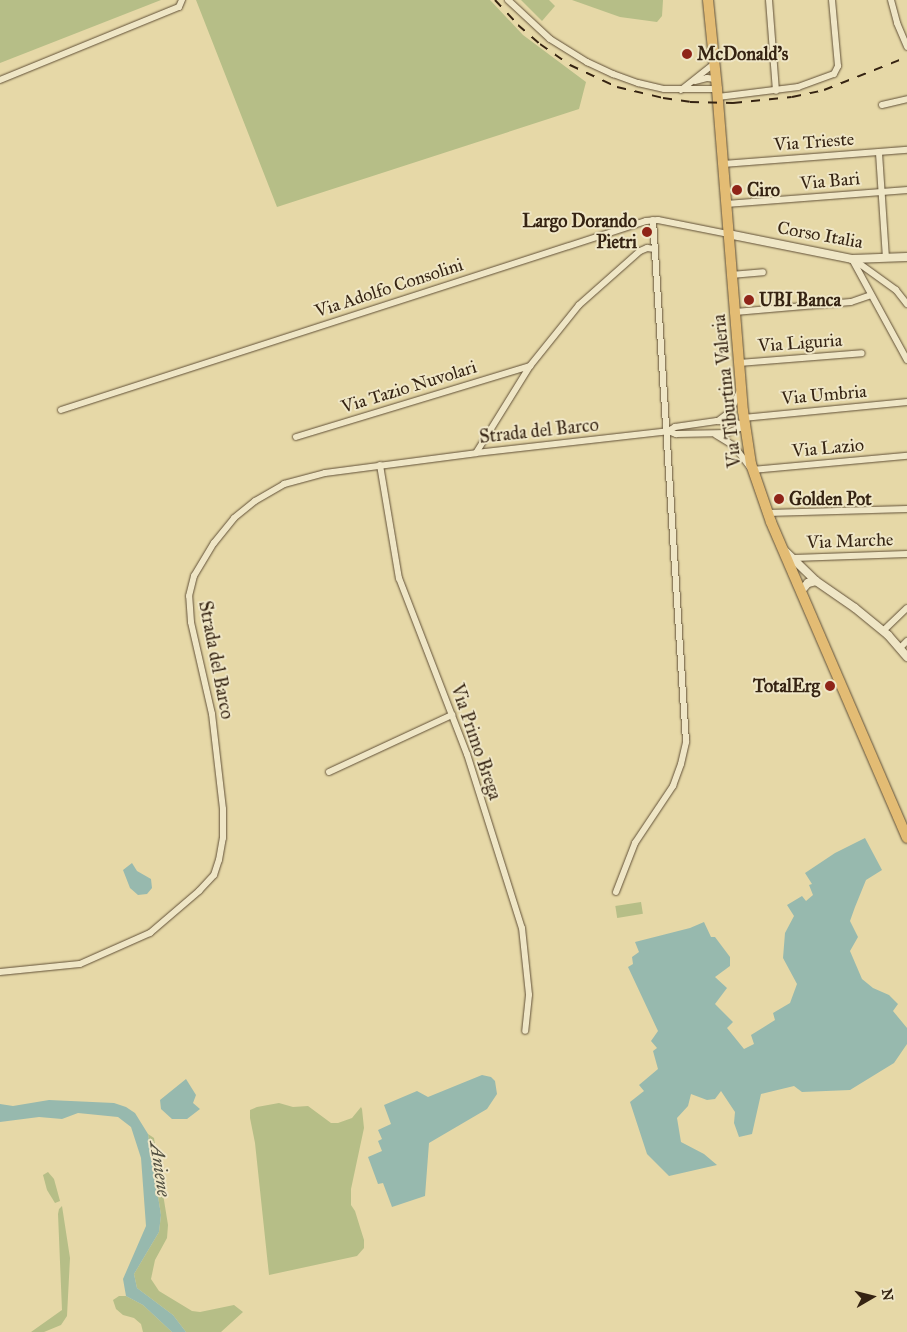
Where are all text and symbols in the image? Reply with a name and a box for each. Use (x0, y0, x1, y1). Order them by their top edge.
place label: McDonald's (697, 43, 788, 65)
marker: McDonald's (681, 48, 693, 60)
street label: Via Trieste (773, 128, 855, 156)
street label: Via Bari (799, 168, 861, 194)
place label: Ciro (747, 179, 780, 201)
marker: Ciro (731, 184, 743, 196)
place label: Largo Dorando Pietri (522, 211, 637, 253)
street label: Corso Italia (776, 217, 864, 253)
marker: Largo Dorando Pietri (641, 226, 653, 238)
street label: Via Adolfo Consolini (312, 254, 466, 322)
place label: UBI Banca (759, 289, 841, 311)
marker: UBI Banca (743, 294, 755, 306)
street label: Via Tiburtina Valeria (708, 313, 746, 469)
street label: Via Liguria (757, 329, 843, 357)
street label: Via Tazio Nuvolari (339, 356, 479, 418)
street label: Via Umbria (780, 381, 868, 409)
street label: Strada del Barco (478, 414, 600, 448)
street label: Via Lazio (791, 434, 865, 462)
place label: Golden Pot (789, 488, 872, 510)
marker: Golden Pot (773, 493, 785, 505)
street label: Via Marche (806, 529, 894, 553)
street label: Strada del Barco (194, 599, 238, 721)
place label: TotalErg (753, 675, 820, 697)
marker: TotalErg (824, 680, 836, 692)
street label: Via Primo Brega (446, 681, 506, 803)
water label: Aniene (145, 1140, 175, 1198)
north arrow (847, 1272, 897, 1322)
text: N (878, 1288, 897, 1302)

